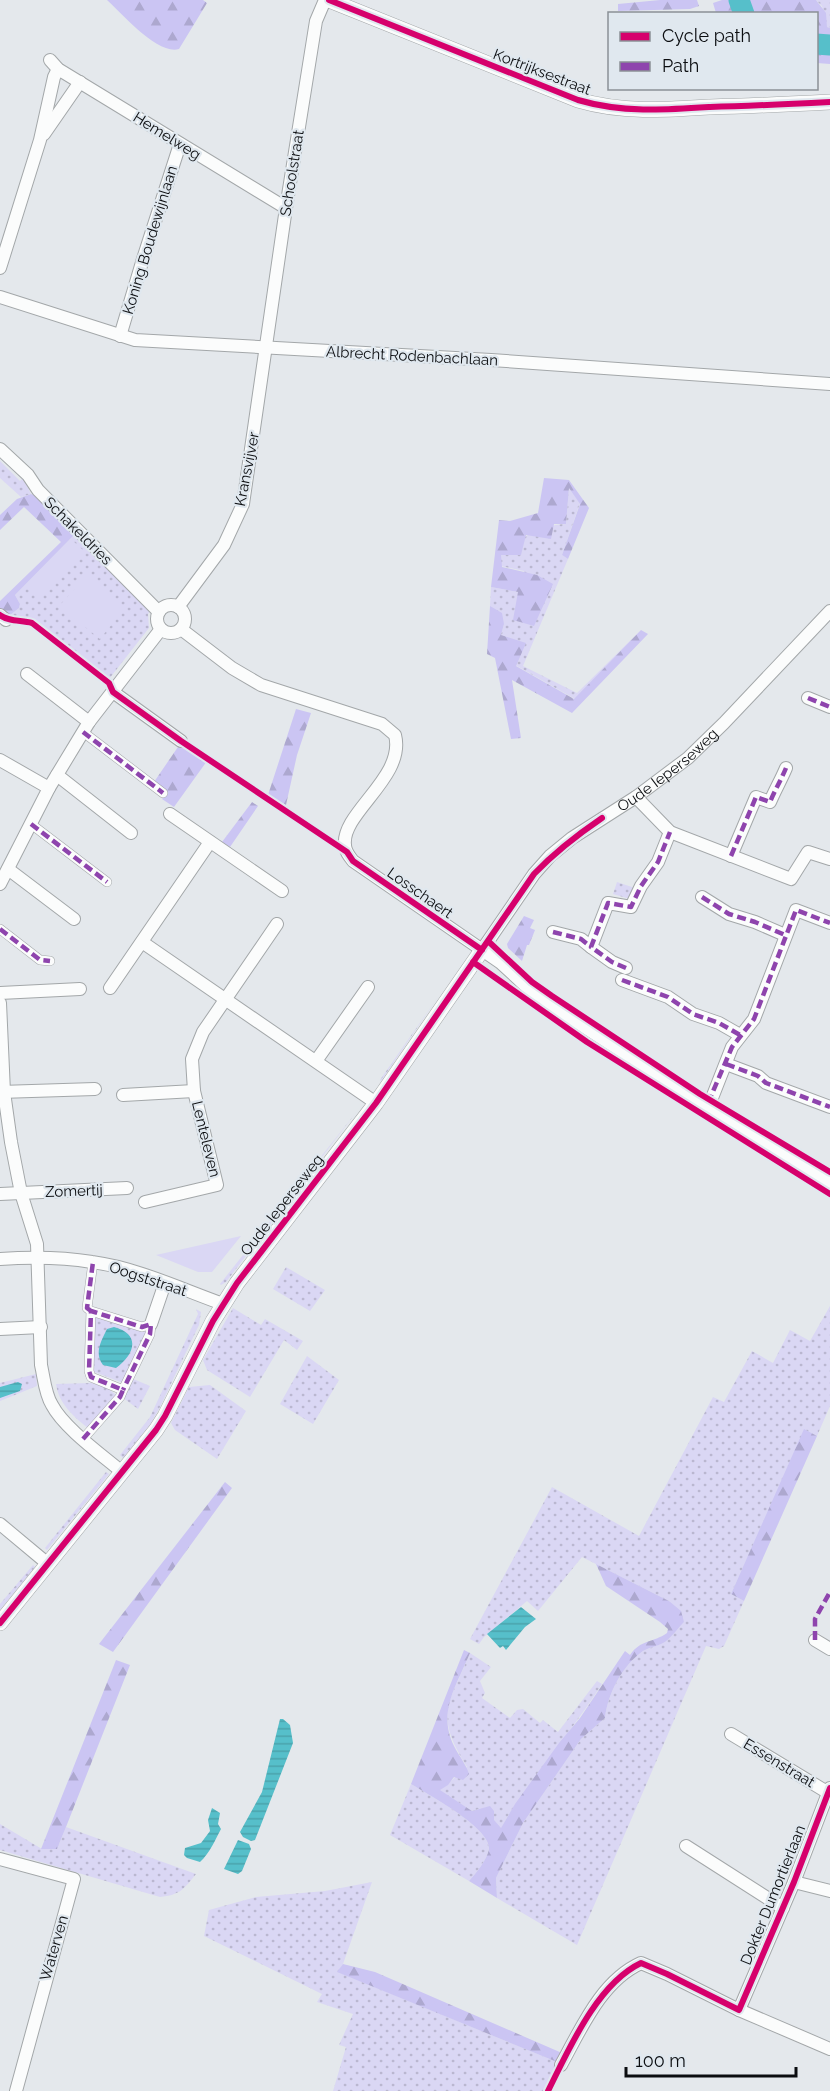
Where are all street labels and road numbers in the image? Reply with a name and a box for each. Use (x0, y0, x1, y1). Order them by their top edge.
street label: Kortrijksestraat (491, 45, 593, 99)
street label: Hemelweg (130, 108, 204, 164)
street label: Schoolstraat (276, 129, 308, 217)
street label: Koning Boudewijnlaan (119, 164, 181, 316)
street label: Albrecht Rodenbachlaan (326, 343, 498, 369)
street label: Kransvijver (231, 430, 263, 508)
street label: Schakeldries (40, 493, 116, 569)
street label: Oude Ieperseweg (614, 725, 722, 816)
street label: Losschaert (384, 864, 456, 922)
street label: Lenteleven (188, 1099, 224, 1179)
street label: Oude Ieperseweg (237, 1151, 327, 1259)
street label: Zomertij (45, 1181, 103, 1201)
street label: Oogststraat (107, 1258, 189, 1300)
street label: Essenstraat (740, 1735, 818, 1791)
street label: Dokter Dumortierlaan (737, 1822, 809, 1968)
street label: Waterven (36, 1913, 72, 1983)

